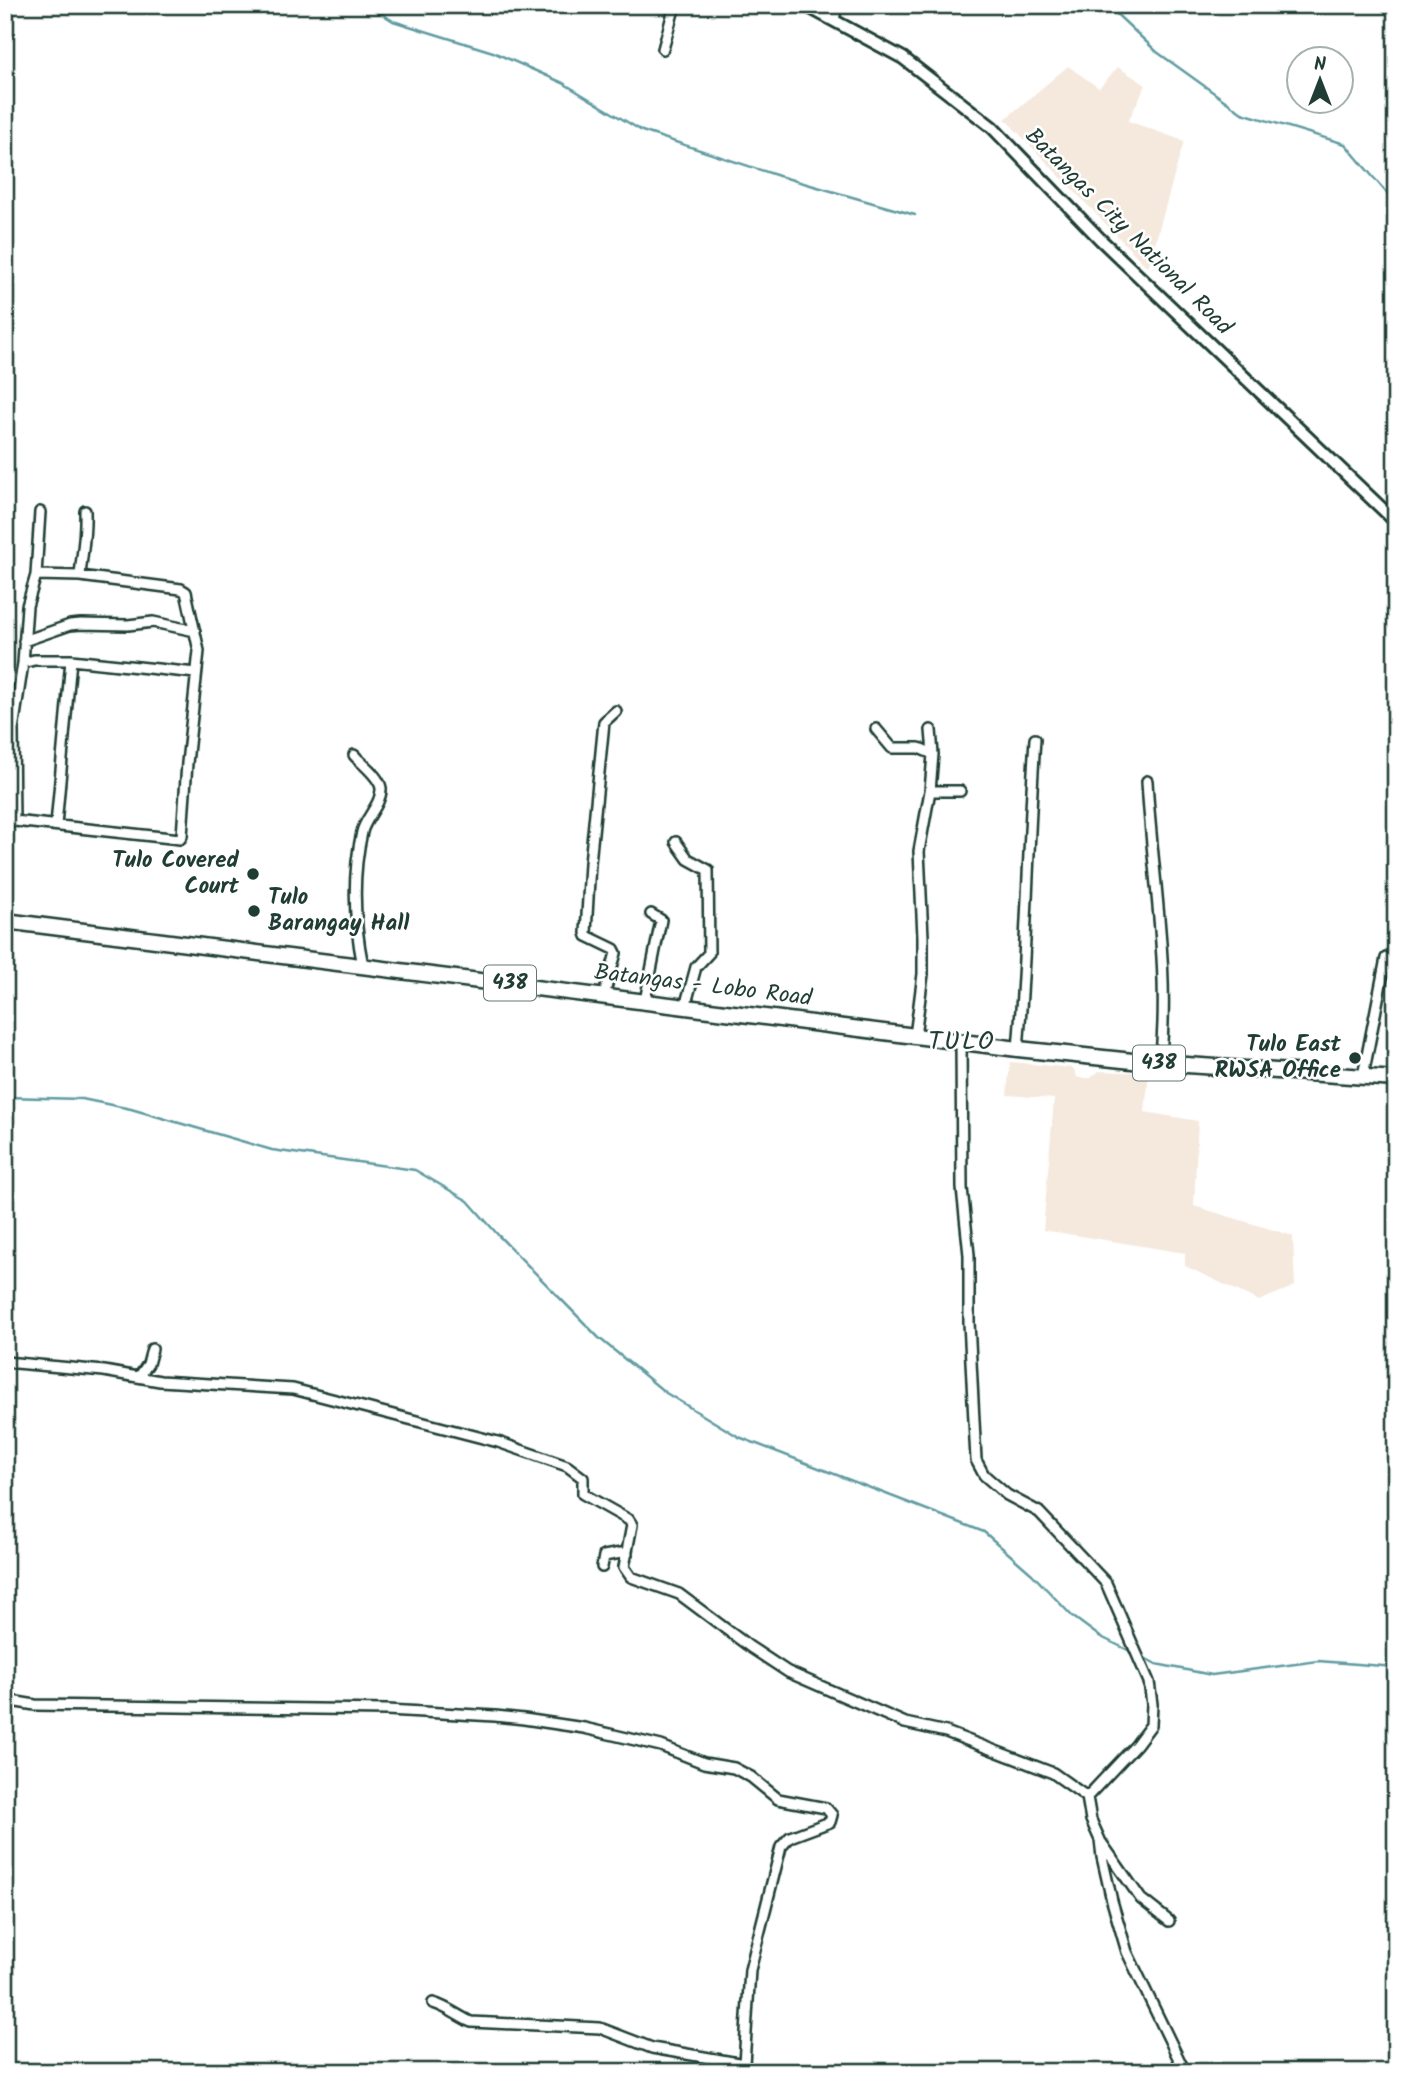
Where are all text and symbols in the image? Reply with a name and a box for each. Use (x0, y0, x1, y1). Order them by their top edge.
north arrow (1286, 46, 1356, 116)
text: N (1314, 50, 1326, 80)
street label: Batangas City National Road (1016, 120, 1241, 345)
place label: Tulo Covered Court (112, 843, 240, 905)
marker: Tulo Covered Court (245, 866, 261, 882)
place label: Tulo Barangay Hall (268, 880, 410, 942)
marker: Tulo Barangay Hall (246, 903, 262, 919)
street label: Batangas - Lobo Road (592, 955, 814, 1017)
road number: 438 (484, 965, 536, 1000)
district label: TULO (928, 1021, 996, 1063)
place label: Tulo East RWSA Office (1214, 1027, 1342, 1089)
road number: 438 (1133, 1046, 1185, 1080)
marker: Tulo East RWSA Office (1347, 1050, 1363, 1066)

